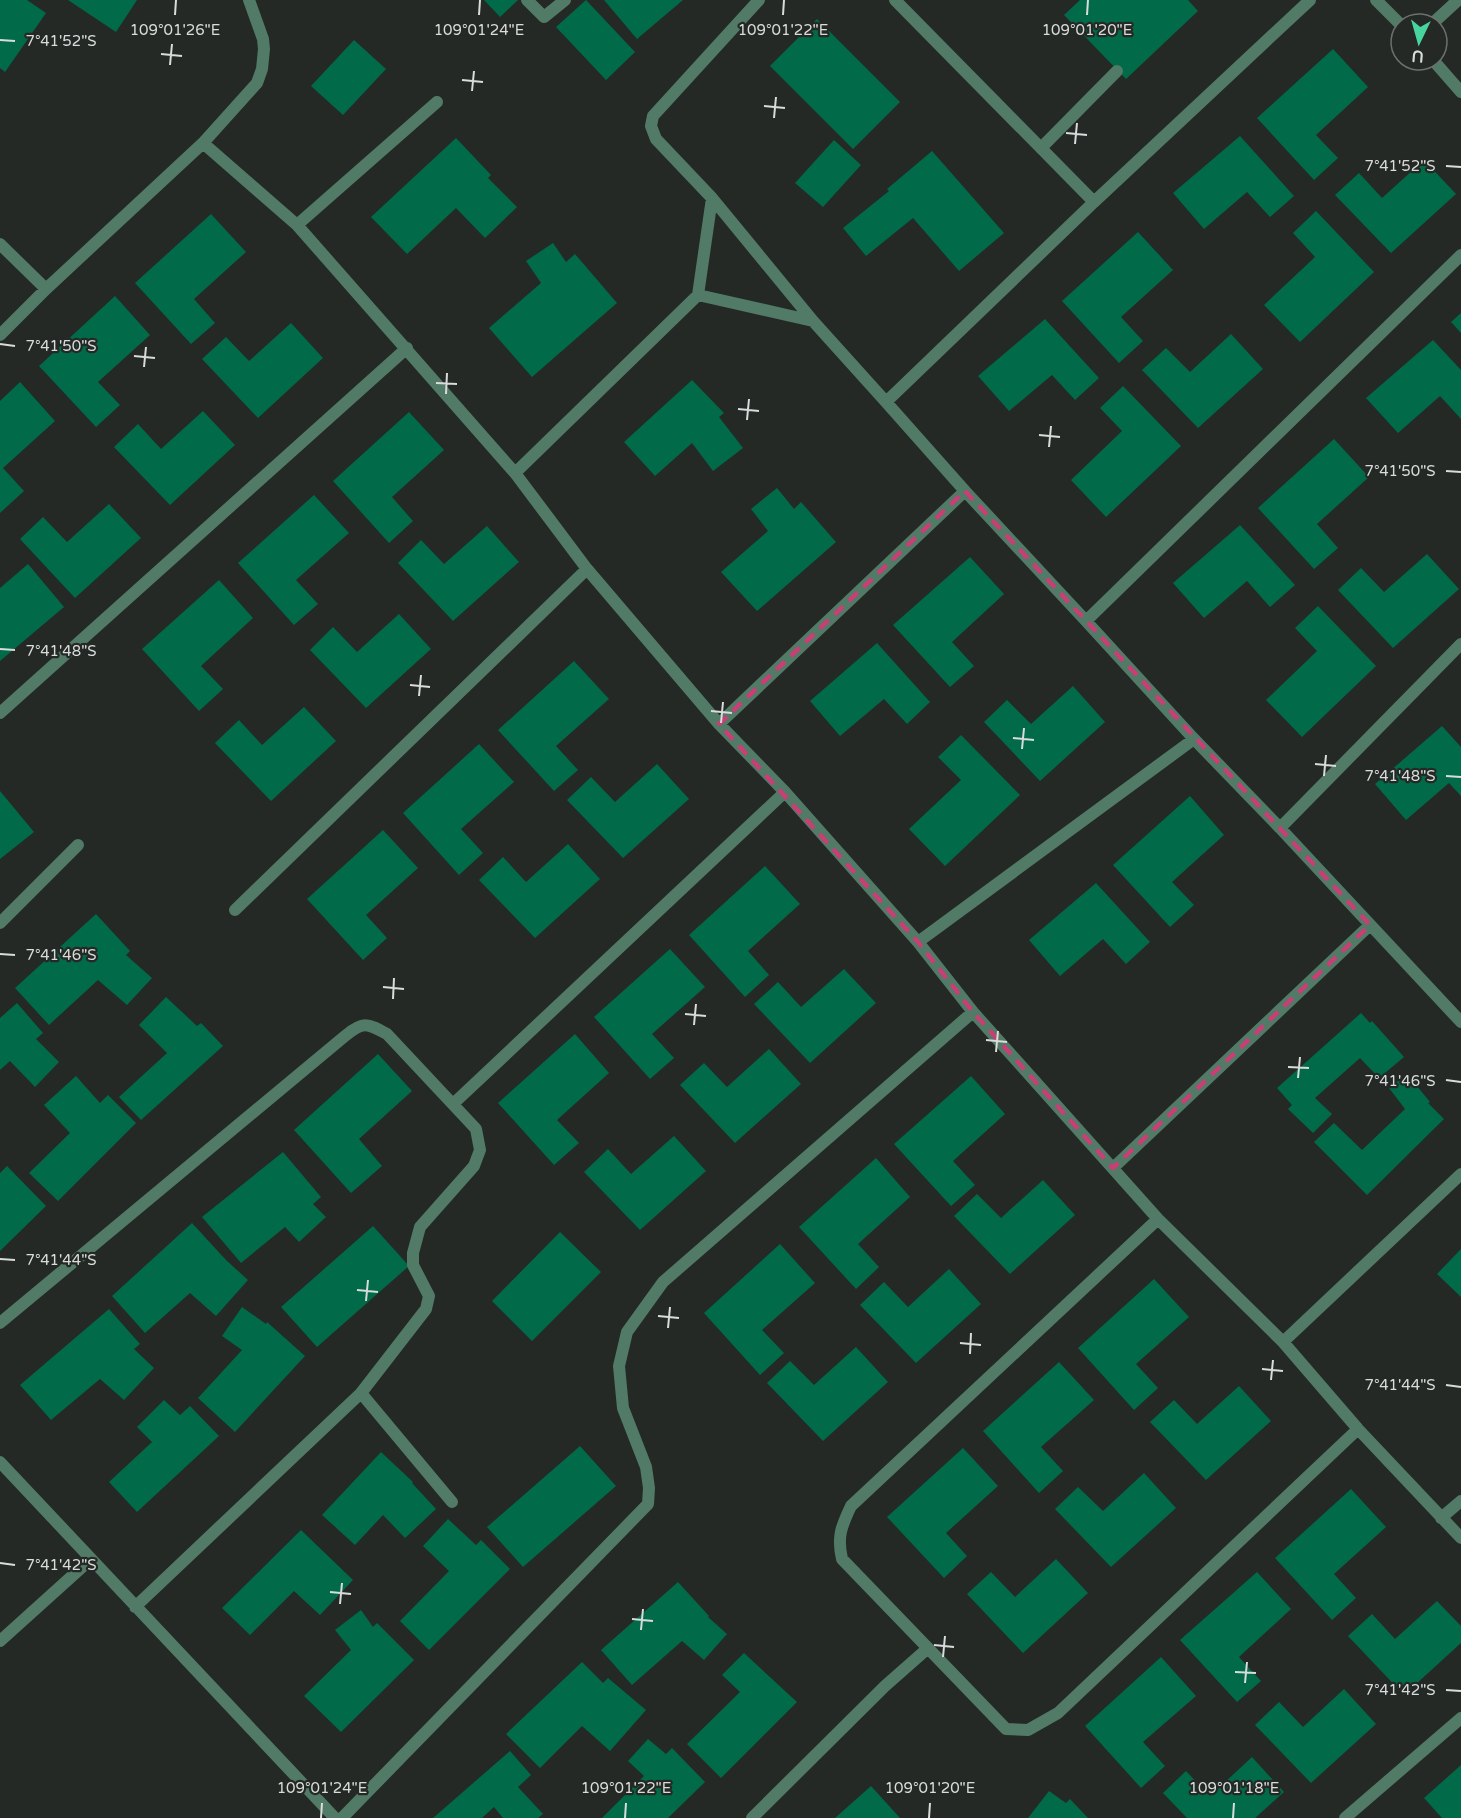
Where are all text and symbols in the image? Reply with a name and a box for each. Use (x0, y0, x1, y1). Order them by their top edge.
north arrow (1389, 12, 1449, 72)
text: 109°01'26"E (130, 21, 220, 39)
text: 109°01'24"E (434, 21, 524, 39)
text: 109°01'22"E (738, 21, 828, 39)
text: 109°01'20"E (1042, 21, 1132, 39)
text: 7°41'52"S (25, 32, 97, 50)
text: U (1411, 45, 1425, 66)
text: 7°41'52"S (1364, 157, 1436, 175)
text: 7°41'50"S (25, 337, 97, 355)
text: 7°41'50"S (1364, 462, 1436, 480)
text: 7°41'48"S (25, 642, 97, 660)
text: 7°41'48"S (1364, 767, 1436, 785)
text: 7°41'46"S (25, 946, 97, 964)
text: 7°41'46"S (1364, 1072, 1436, 1090)
text: 7°41'44"S (25, 1251, 97, 1269)
text: 7°41'44"S (1364, 1376, 1436, 1394)
text: 7°41'42"S (25, 1556, 97, 1574)
text: 7°41'42"S (1364, 1681, 1436, 1699)
text: 109°01'24"E (277, 1779, 367, 1797)
text: 109°01'22"E (581, 1779, 671, 1797)
text: 109°01'20"E (885, 1779, 975, 1797)
text: 109°01'18"E (1189, 1779, 1279, 1797)

